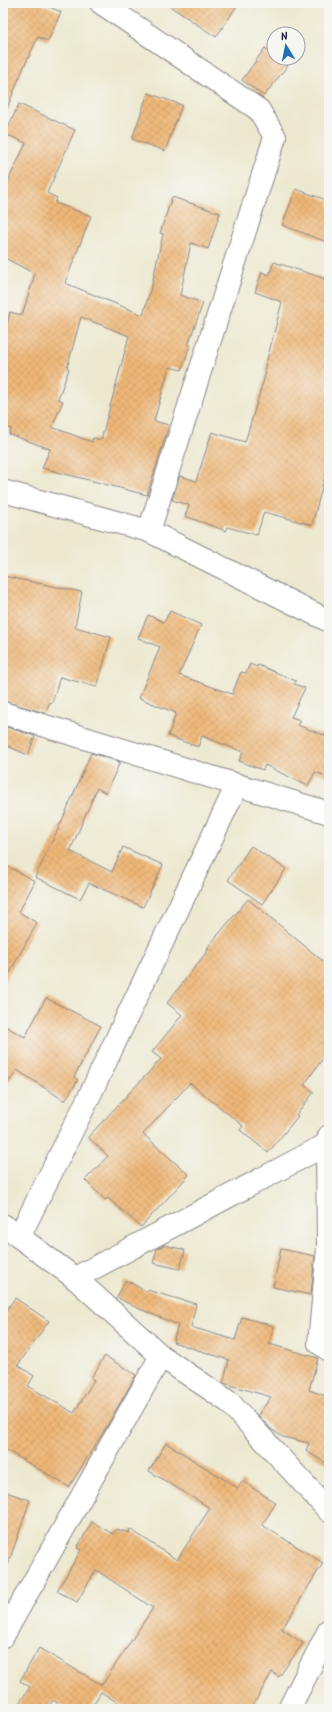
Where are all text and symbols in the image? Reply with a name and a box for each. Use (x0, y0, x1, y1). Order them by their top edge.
north arrow (266, 26, 306, 66)
text: N (279, 28, 289, 47)

